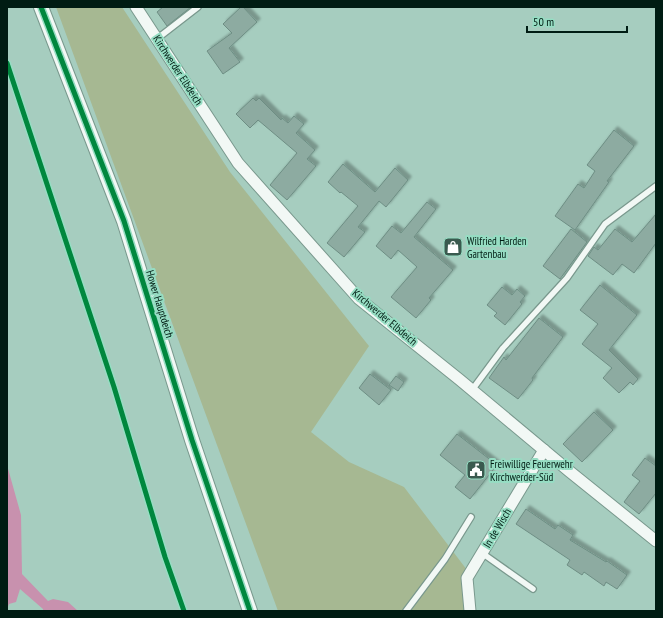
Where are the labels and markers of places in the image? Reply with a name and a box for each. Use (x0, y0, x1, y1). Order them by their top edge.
place label: Wilfried Harden Gartenbau (467, 234, 527, 261)
shop icon: Wilfried Harden Gartenbau (442, 236, 464, 258)
place label: Freiwillige Feuerwehr Kirchwerder-Süd (490, 457, 573, 484)
public building icon: Freiwillige Feuerwehr Kirchwerder-Süd (465, 459, 487, 481)

